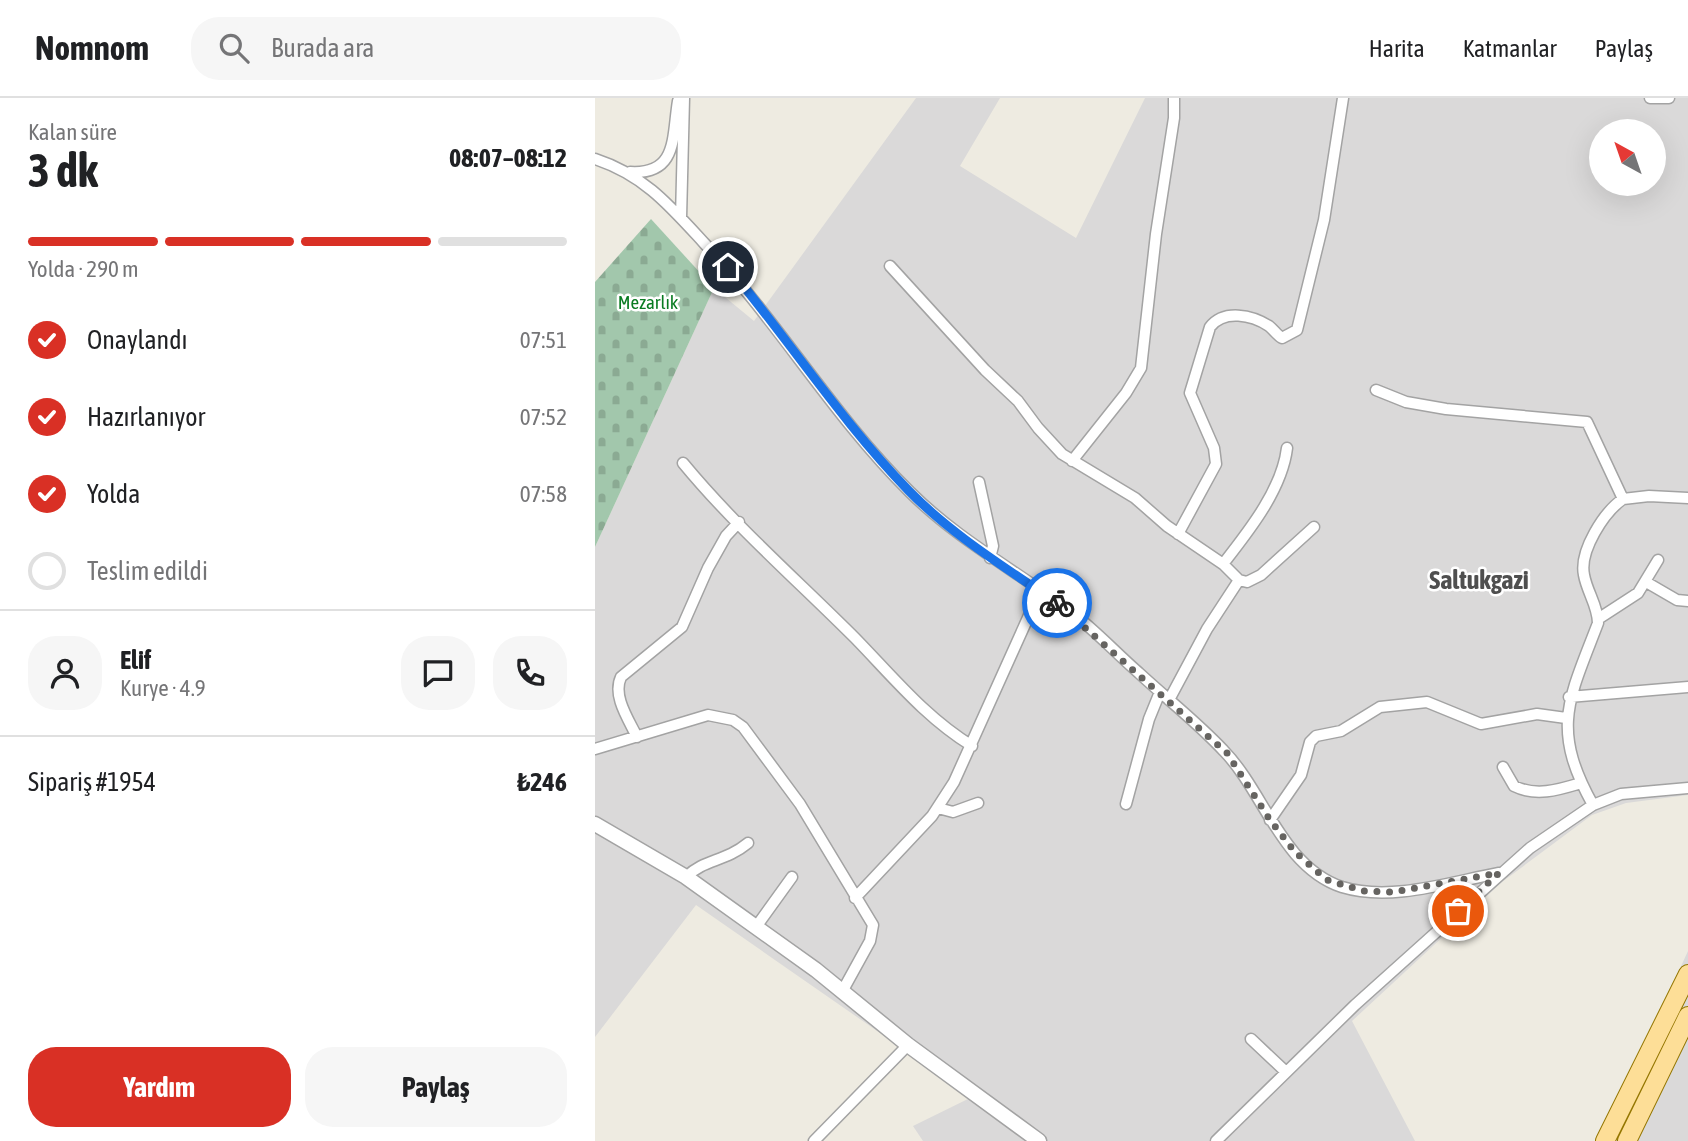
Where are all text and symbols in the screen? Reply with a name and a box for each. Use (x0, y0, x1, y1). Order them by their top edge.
search box (191, 17, 681, 80)
text: Nomnom (35, 29, 149, 67)
icon: search (215, 29, 253, 67)
text: Burada ara (271, 33, 374, 63)
text: Harita (1369, 35, 1425, 62)
text: Katmanlar (1463, 35, 1557, 62)
text: Paylaş (1595, 35, 1653, 62)
text: Kalan süre (28, 119, 117, 145)
north arrow (1589, 119, 1666, 196)
map controls (1589, 119, 1666, 196)
text: 08:07–08:12 (449, 143, 567, 173)
text: 3 dk (28, 144, 98, 197)
pin (698, 237, 758, 297)
icon: home (709, 248, 747, 286)
text: Yolda · 290 m (28, 256, 139, 282)
park label: Mezarlık (618, 291, 679, 313)
icon: check (28, 321, 66, 359)
text: Onaylandı (87, 325, 188, 355)
text: 07:51 (520, 327, 567, 353)
icon: check (28, 398, 66, 436)
text: Hazırlanıyor (87, 402, 205, 432)
text: 07:52 (520, 404, 567, 430)
icon: check (28, 475, 66, 513)
text: Yolda (87, 479, 140, 509)
text: 07:58 (520, 481, 567, 507)
text: Teslim edildi (87, 556, 208, 586)
district label: Saltukgazi (1429, 565, 1529, 595)
courier (1022, 568, 1092, 638)
icon: bike (1038, 584, 1076, 622)
button: person (28, 636, 102, 710)
button: chat (401, 636, 475, 710)
button: phone (493, 636, 567, 710)
text: Elif (120, 645, 151, 675)
text: Kurye · 4.9 (120, 675, 206, 701)
text: Sipariş #1954 (28, 767, 156, 797)
text: ₺246 (517, 767, 567, 797)
pin (1428, 881, 1488, 941)
icon: bag (1439, 892, 1477, 930)
button: Yardım (28, 1047, 291, 1127)
button: Paylaş (305, 1047, 567, 1127)

